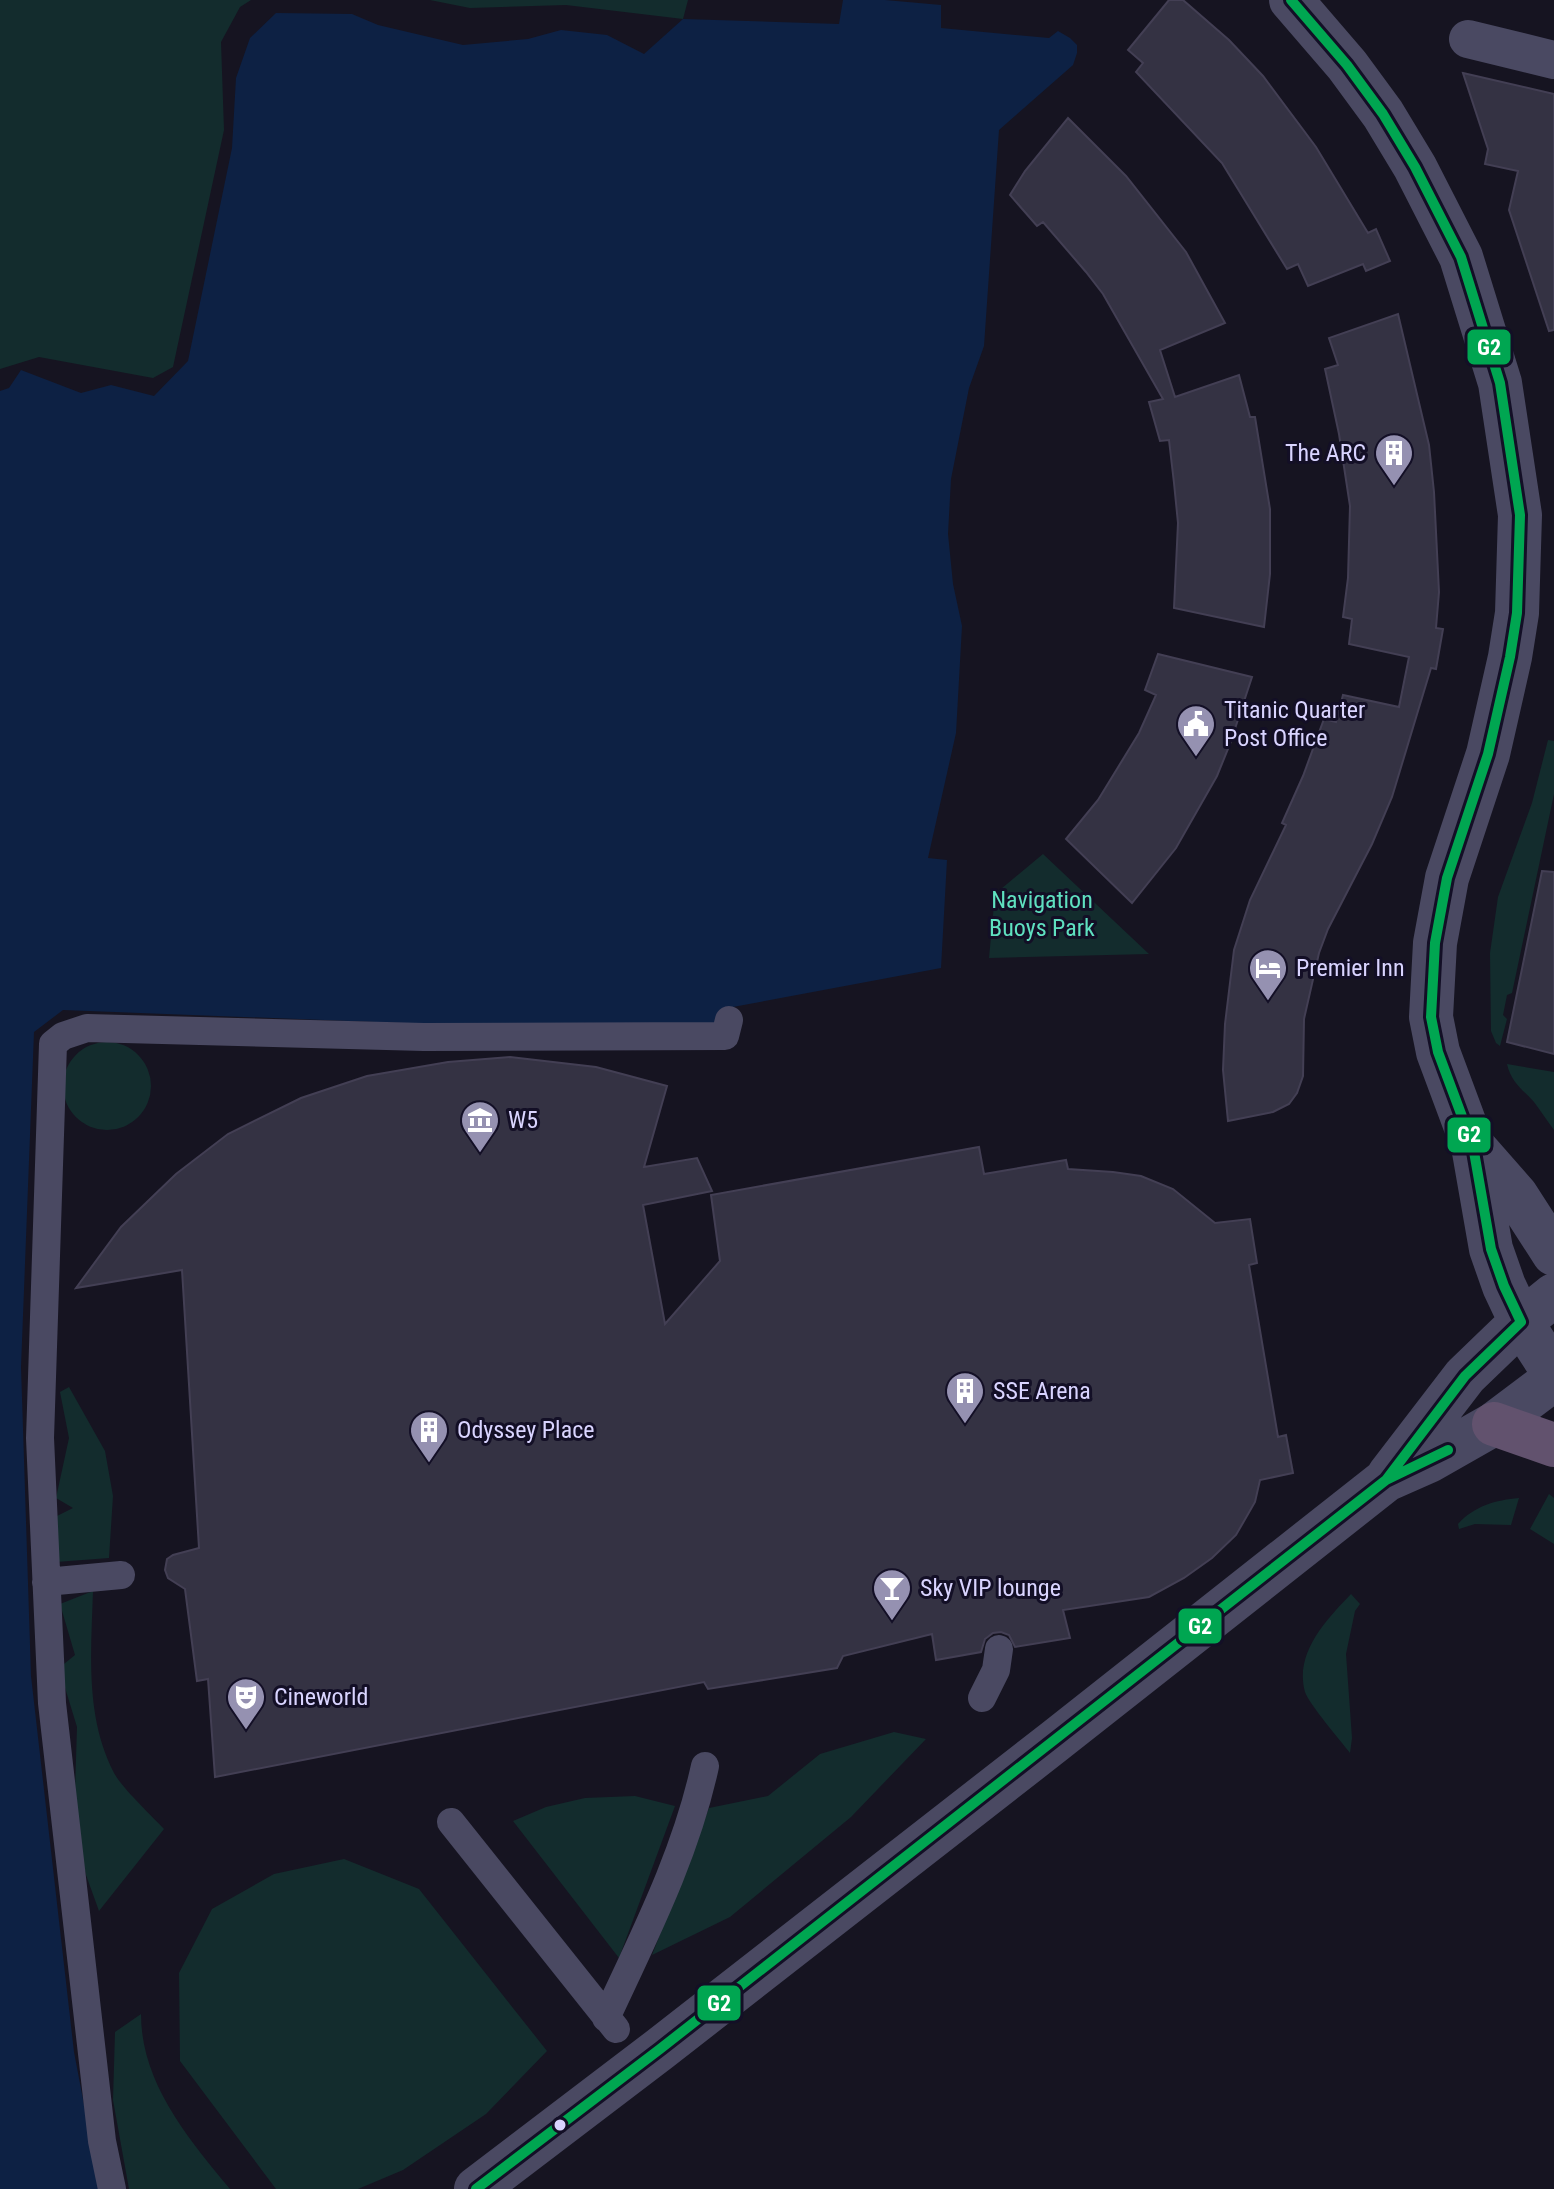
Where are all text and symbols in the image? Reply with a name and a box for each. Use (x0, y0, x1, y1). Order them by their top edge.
line badge: G2 (1466, 328, 1512, 366)
text: G2 (1477, 335, 1501, 360)
building icon: The ARC (1373, 432, 1415, 487)
place label: The ARC (1285, 439, 1366, 467)
place label: Titanic Quarter Post Office (1224, 696, 1365, 752)
public building icon: Titanic Quarter Post Office (1175, 703, 1217, 758)
park label: Navigation Buoys Park (989, 886, 1095, 942)
hotel icon: Premier Inn (1247, 947, 1289, 1002)
place label: Premier Inn (1296, 954, 1405, 982)
museum icon: W5 (459, 1099, 501, 1154)
place label: W5 (508, 1106, 538, 1134)
line badge: G2 (1446, 1116, 1492, 1154)
text: G2 (1457, 1122, 1481, 1147)
building icon: SSE Arena (944, 1370, 986, 1425)
place label: SSE Arena (993, 1377, 1091, 1405)
building icon: Odyssey Place (408, 1409, 450, 1464)
place label: Odyssey Place (457, 1416, 594, 1444)
bar icon: Sky VIP lounge (871, 1567, 913, 1622)
place label: Sky VIP lounge (920, 1574, 1061, 1602)
line badge: G2 (1177, 1607, 1223, 1645)
text: G2 (1188, 1614, 1212, 1639)
theatre icon: Cineworld (225, 1676, 267, 1731)
place label: Cineworld (274, 1683, 368, 1711)
line badge: G2 (696, 1984, 742, 2022)
text: G2 (707, 1991, 731, 2016)
unlabelled marker (552, 2117, 568, 2133)

